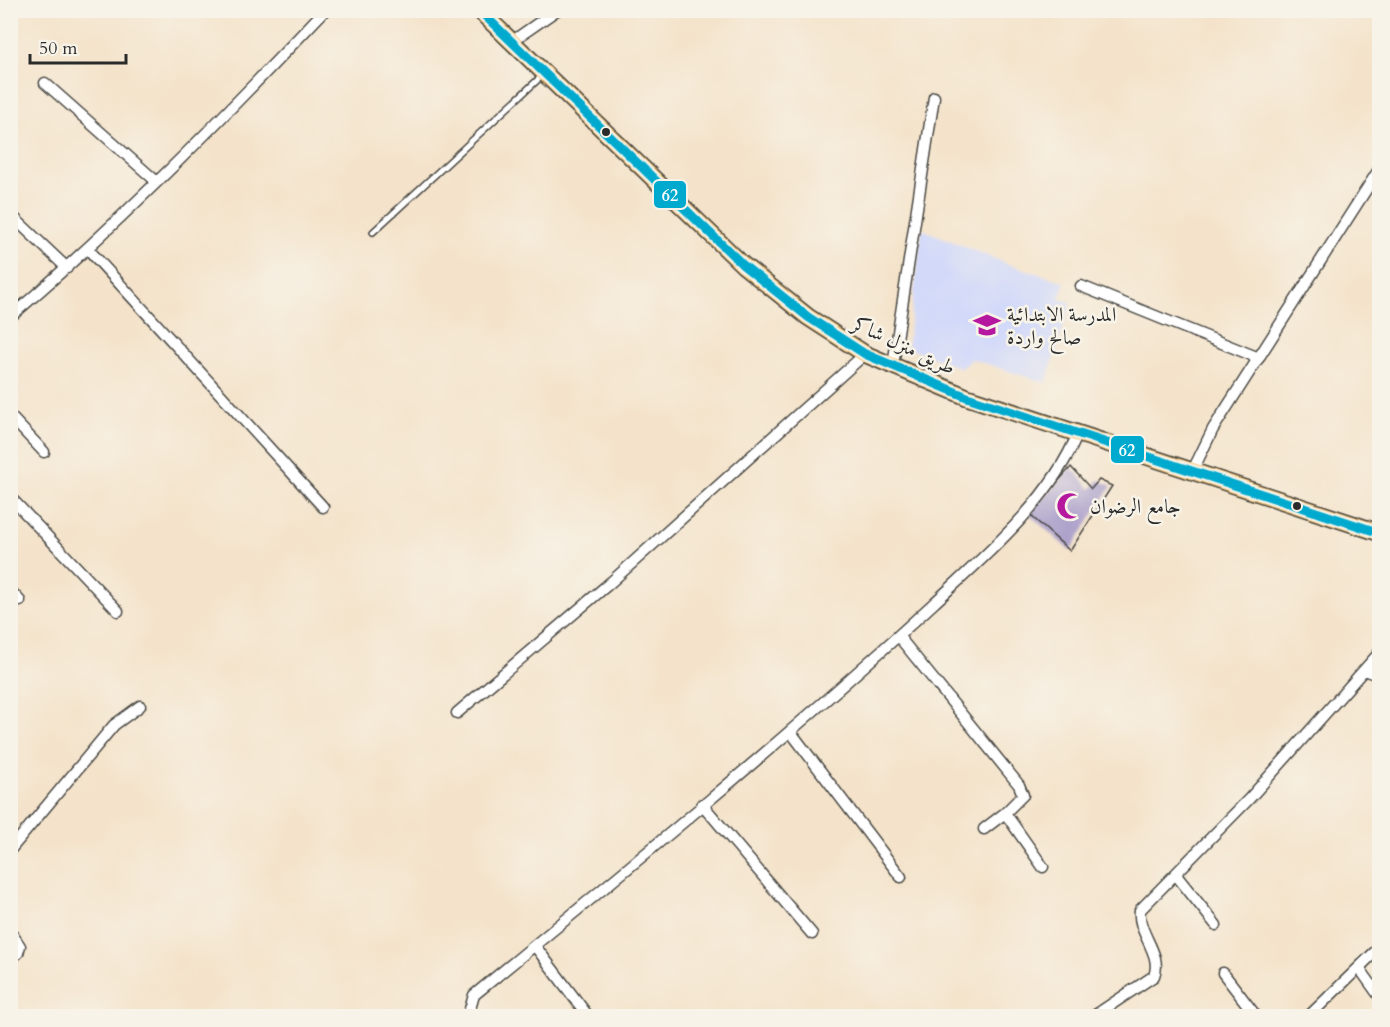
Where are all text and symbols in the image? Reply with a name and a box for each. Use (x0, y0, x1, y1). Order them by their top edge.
scale bar (30, 27, 126, 65)
text: 50 m (39, 36, 78, 61)
unlabelled marker (600, 126, 612, 138)
line badge: 62 (653, 180, 687, 209)
text: 62 (662, 185, 678, 207)
place label: المدرسة الابتدائية صالح واردة (1007, 301, 1116, 354)
street label: طريق منزل شاكر (846, 309, 960, 381)
school or university icon: المدرسة الابتدائية صالح واردة (972, 310, 1002, 340)
line badge: 62 (1110, 435, 1145, 464)
text: 62 (1119, 440, 1135, 462)
mosque icon: جامع الرضوان (1055, 491, 1085, 521)
place label: جامع الرضوان (1090, 493, 1181, 524)
unlabelled marker (1291, 500, 1303, 512)

